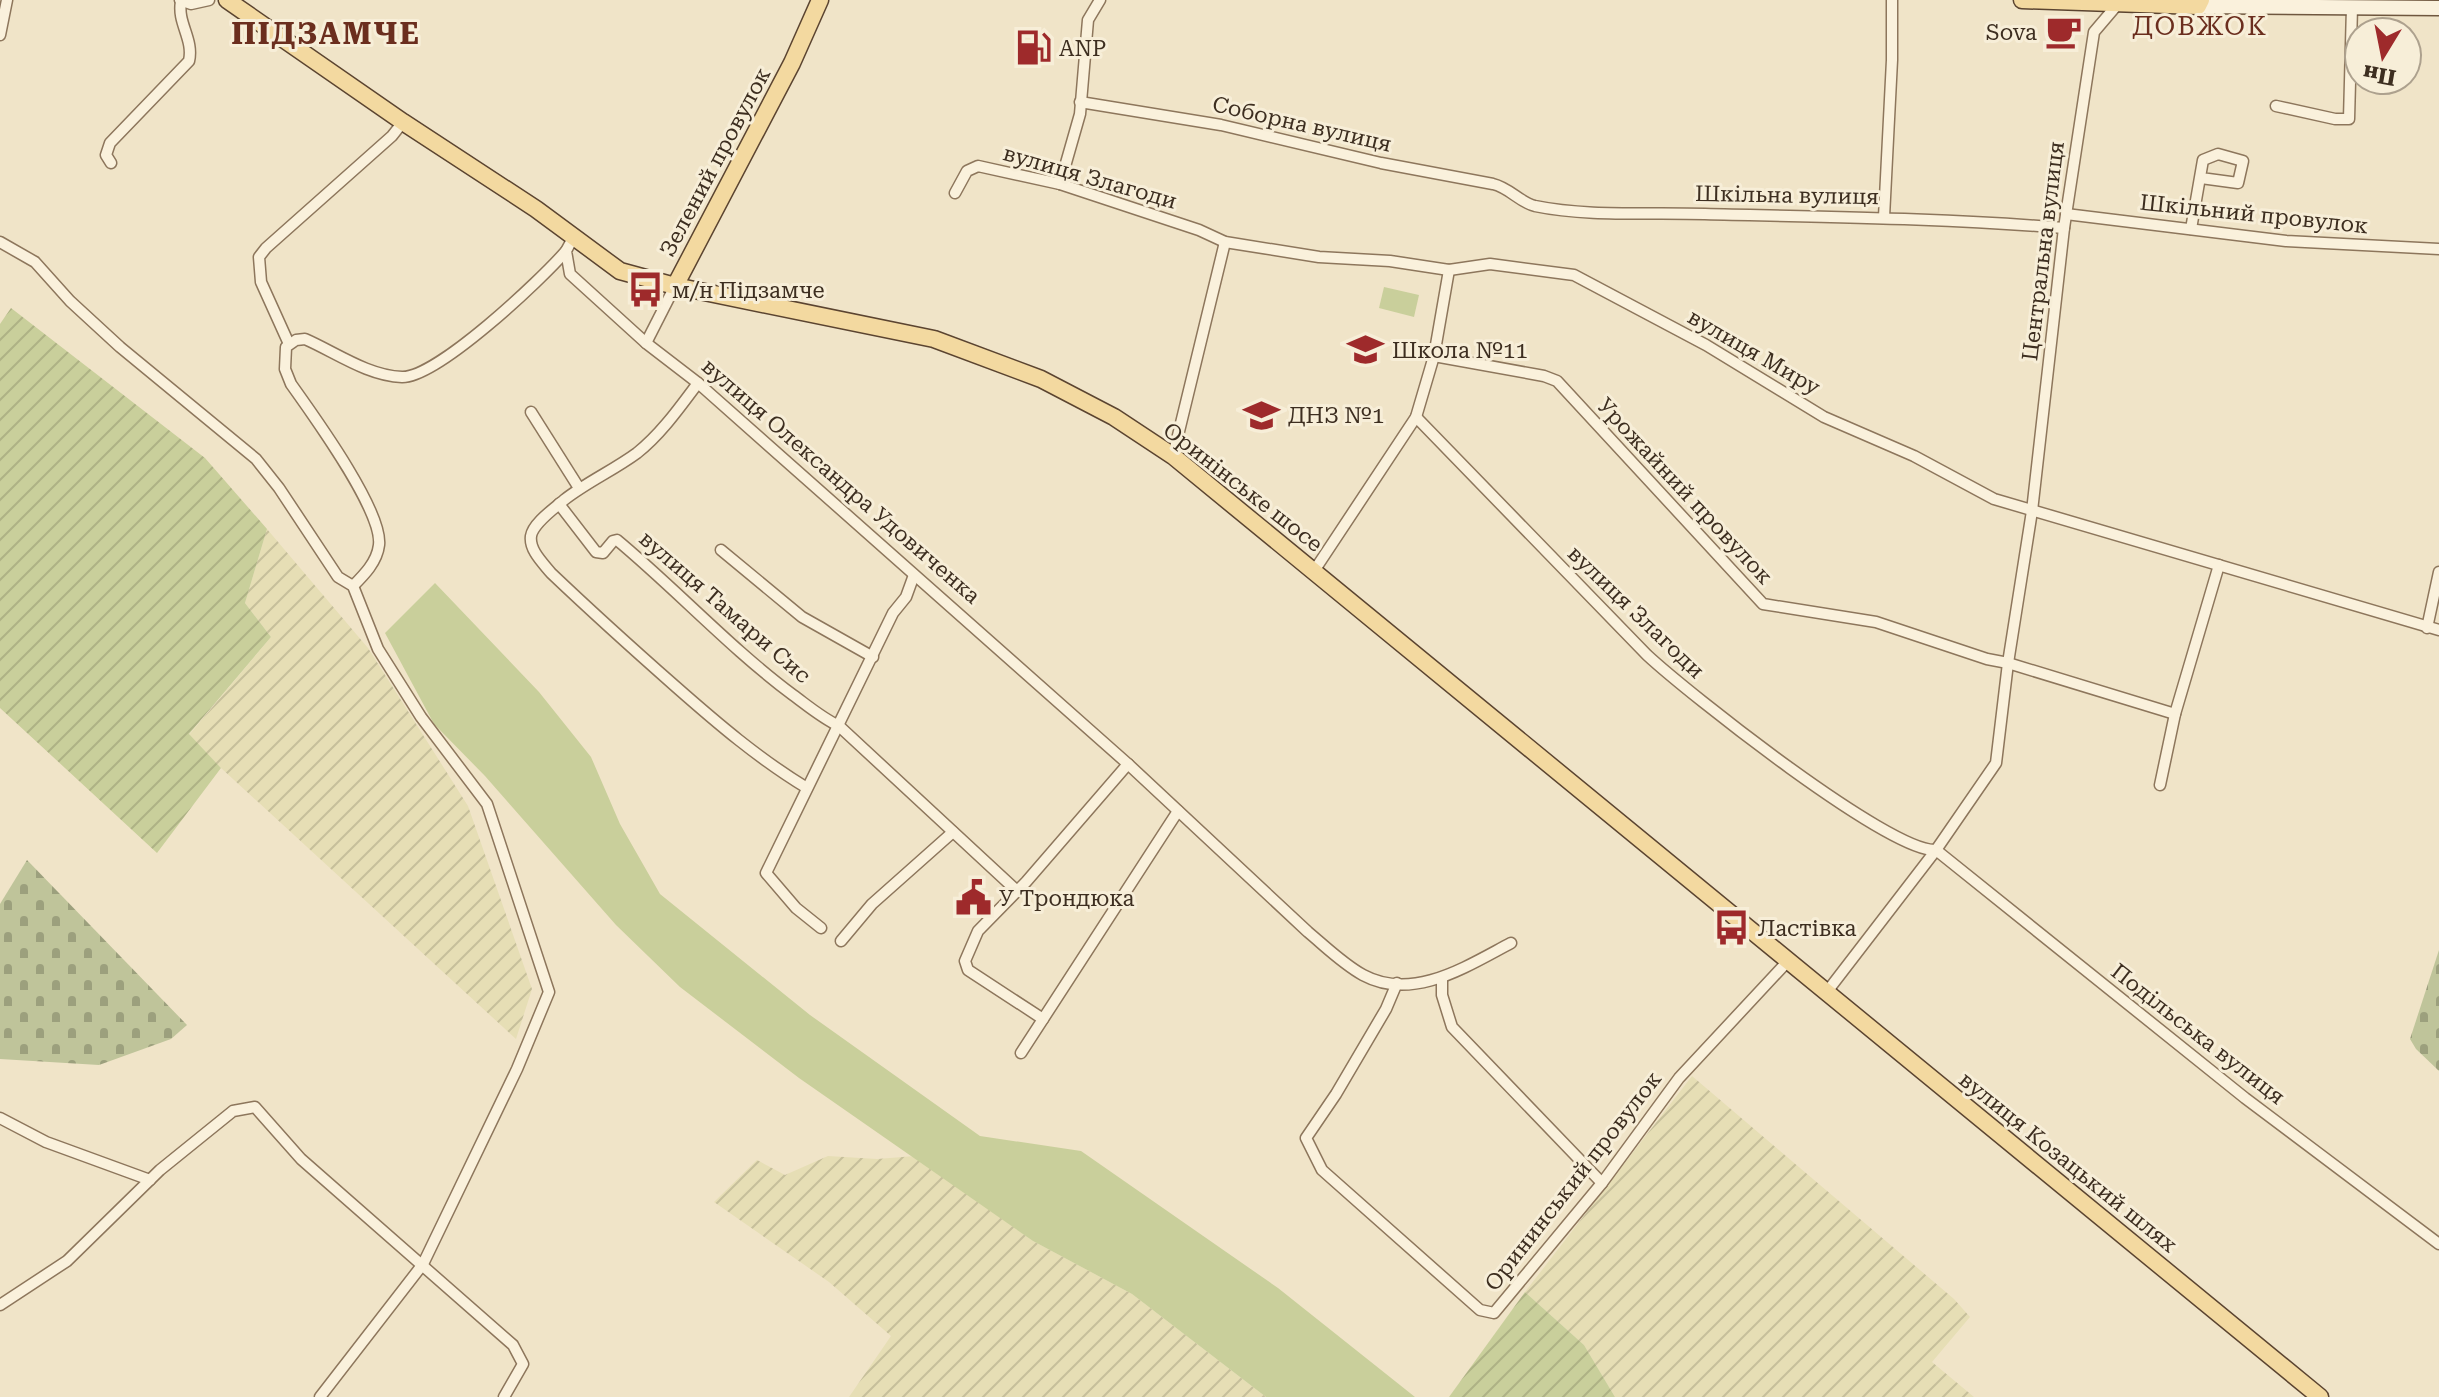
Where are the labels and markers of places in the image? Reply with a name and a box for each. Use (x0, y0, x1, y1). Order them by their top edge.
cafe icon: Sova (2044, 13, 2082, 51)
place label: Sova (1986, 20, 2037, 45)
fuel station icon: ANP (1014, 29, 1052, 67)
place label: ANP (1059, 36, 1106, 61)
bus stop icon: м/н Підзамче (627, 271, 665, 309)
place label: м/н Підзамче (672, 278, 825, 303)
school or university icon: Школа №11 (1347, 331, 1385, 369)
place label: Школа №11 (1392, 338, 1528, 363)
school or university icon: ДНЗ №1 (1243, 396, 1281, 434)
place label: ДНЗ №1 (1288, 403, 1384, 428)
public building icon: У Трондюка (954, 879, 992, 917)
place label: У Трондюка (999, 886, 1134, 911)
bus stop icon: Ластівка (1713, 909, 1751, 947)
place label: Ластівка (1758, 916, 1857, 941)

